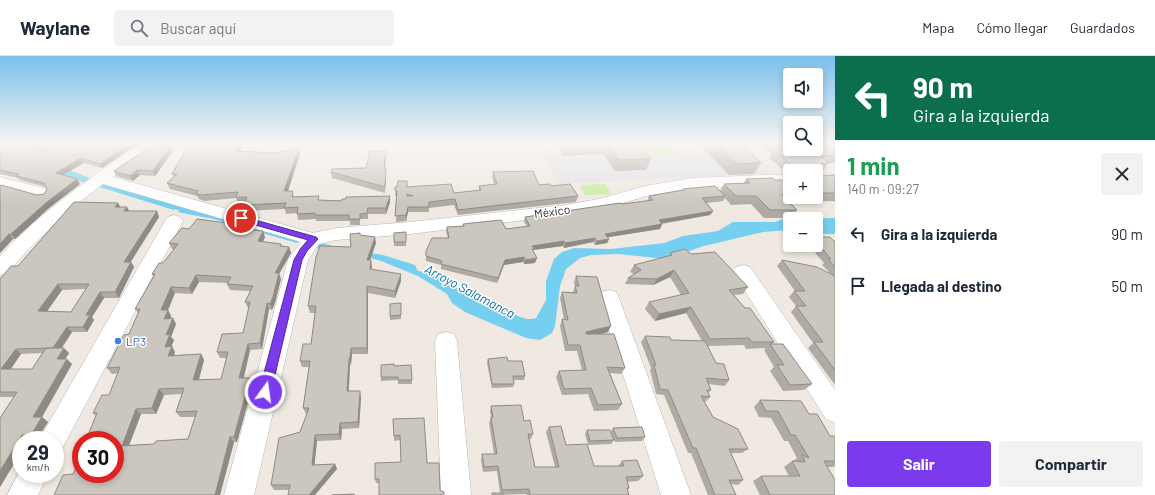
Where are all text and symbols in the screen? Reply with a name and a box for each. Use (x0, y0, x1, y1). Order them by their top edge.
search box (114, 10, 394, 46)
text: Waylane (20, 16, 90, 39)
icon: search (128, 17, 150, 39)
text: Buscar aquí (160, 19, 236, 37)
text: Mapa (922, 19, 954, 36)
text: Cómo llegar (976, 19, 1048, 36)
text: Guardados (1070, 19, 1135, 36)
map controls (783, 68, 823, 252)
button: sound (783, 68, 823, 108)
text: 90 m (913, 70, 973, 104)
icon: left (847, 72, 899, 124)
text: Gira a la izquierda (913, 104, 1050, 126)
button: search (783, 116, 823, 156)
text: 1 min (847, 151, 900, 180)
button: close (1101, 153, 1143, 195)
button: + (783, 164, 823, 204)
text: 140 m · 09:27 (847, 181, 919, 197)
pin (224, 201, 258, 235)
street label: México (533, 202, 571, 220)
icon: arrive (230, 207, 252, 229)
button: − (783, 212, 823, 252)
icon: left (847, 223, 869, 245)
text: Gira a la izquierda (881, 225, 997, 243)
text: 90 m (1111, 225, 1143, 243)
water label: Arroyo Salamanca (422, 260, 518, 322)
icon: arrive (847, 275, 869, 297)
text: Llegada al destino (881, 277, 1002, 295)
text: 50 m (1111, 277, 1143, 295)
place label: LP3 (126, 334, 146, 348)
marker: LP3 (113, 336, 123, 346)
position arrow (244, 371, 286, 413)
speed limit sign: 30 (72, 431, 124, 483)
text: 29 (27, 440, 49, 464)
button: Salir (847, 441, 991, 487)
button: Compartir (999, 441, 1143, 487)
text: km/h (27, 461, 49, 473)

